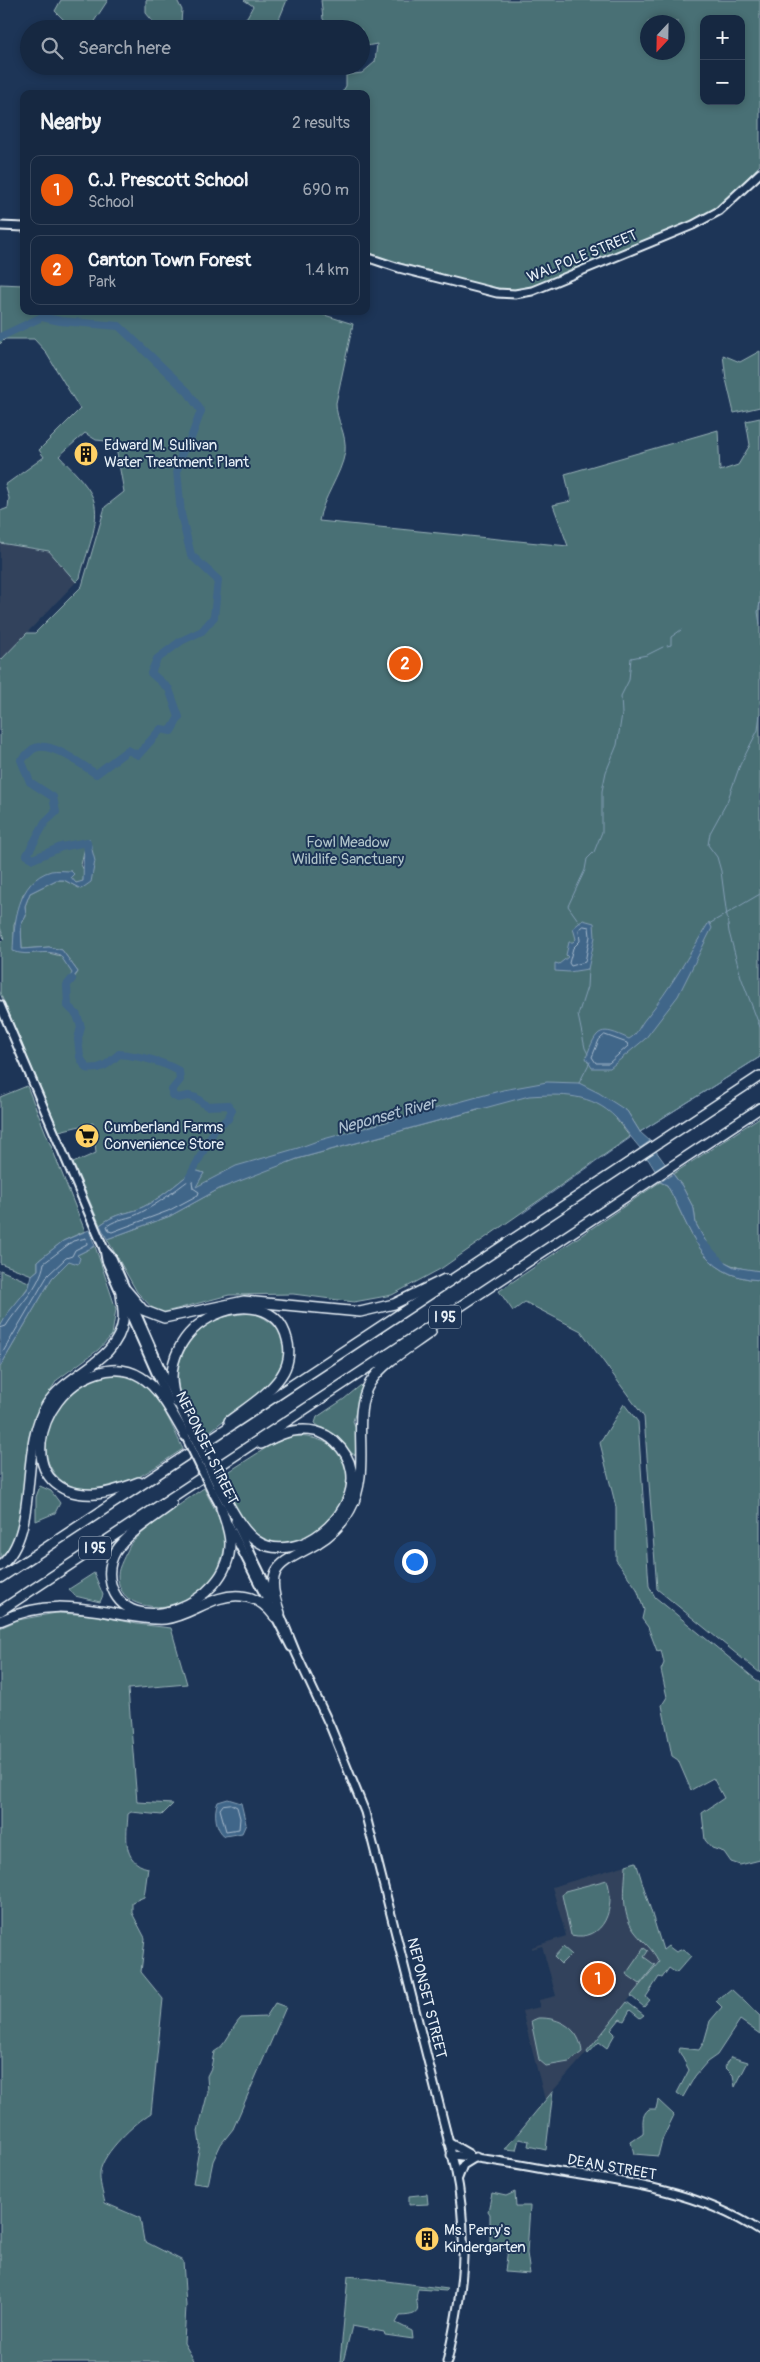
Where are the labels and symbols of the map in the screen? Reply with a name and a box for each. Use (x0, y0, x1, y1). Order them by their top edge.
north arrow (640, 15, 685, 60)
street label: WALPOLE STREET (524, 226, 640, 287)
place label: Edward M. Sullivan Water Treatment Plant (104, 436, 250, 472)
building icon: Edward M. Sullivan Water Treatment Plant (73, 441, 99, 467)
pin: 2 (389, 645, 421, 683)
park label: Fowl Meadow Wildlife Sanctuary (292, 833, 405, 869)
water label: Neponset River (335, 1093, 440, 1139)
place label: Cumberland Farms Convenience Store (104, 1118, 224, 1154)
supermarket icon: Cumberland Farms Convenience Store (74, 1123, 100, 1149)
road number: I 95 (429, 1305, 461, 1328)
street label: NEPONSET STREET (171, 1388, 242, 1508)
road number: I 95 (79, 1536, 111, 1560)
your location (402, 1549, 428, 1575)
street label: NEPONSET STREET (402, 1936, 451, 2060)
pin: 1 (582, 1960, 614, 1998)
street label: DEAN STREET (566, 2150, 658, 2185)
place label: Ms. Perry's Kindergarten (444, 2221, 526, 2257)
building icon: Ms. Perry's Kindergarten (414, 2226, 440, 2252)

